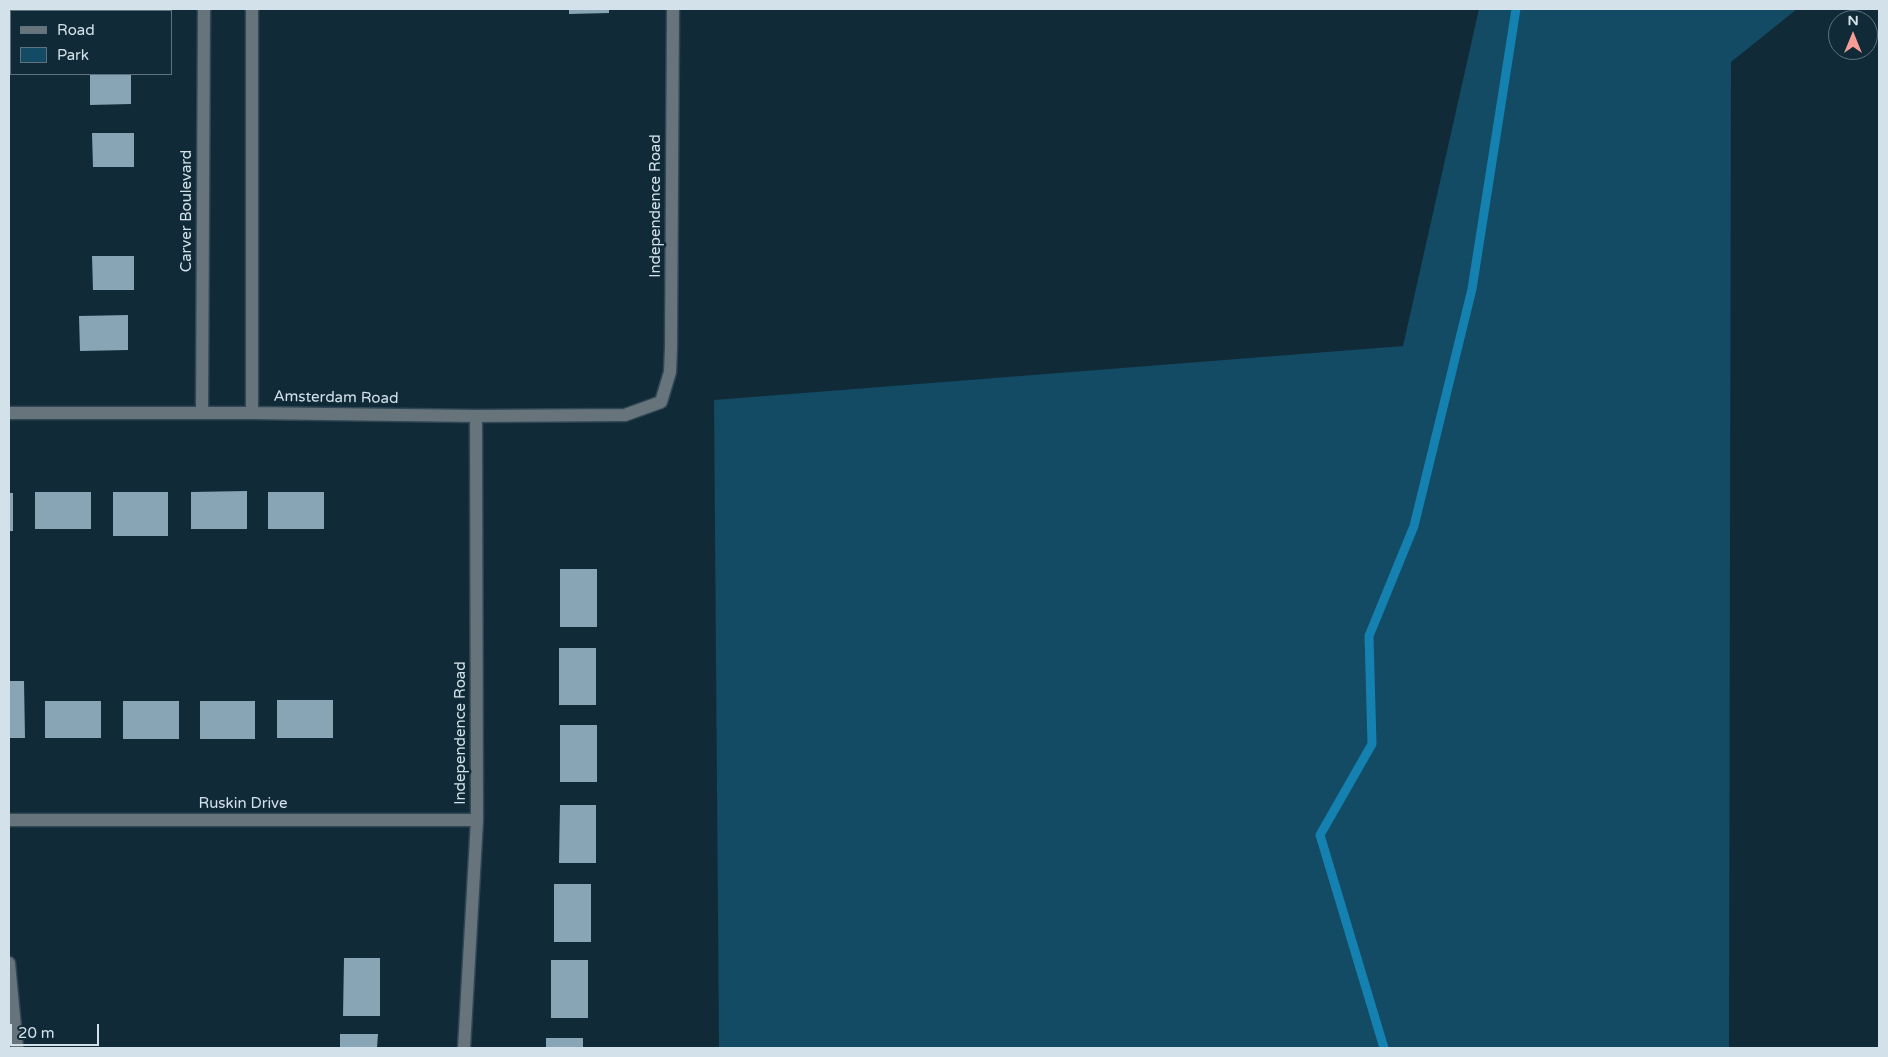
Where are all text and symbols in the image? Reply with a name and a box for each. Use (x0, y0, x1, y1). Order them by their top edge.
legend (10, 10, 172, 75)
north arrow (1828, 10, 1878, 60)
text: N (1847, 12, 1859, 29)
text: Road (57, 21, 95, 39)
text: Park (57, 46, 89, 64)
street label: Independence Road (647, 134, 665, 278)
street label: Carver Boulevard (178, 150, 196, 272)
street label: Amsterdam Road (273, 388, 399, 408)
street label: Independence Road (452, 661, 470, 805)
street label: Ruskin Drive (199, 795, 287, 813)
scale bar (12, 1014, 101, 1046)
text: 20 m (18, 1024, 55, 1042)

